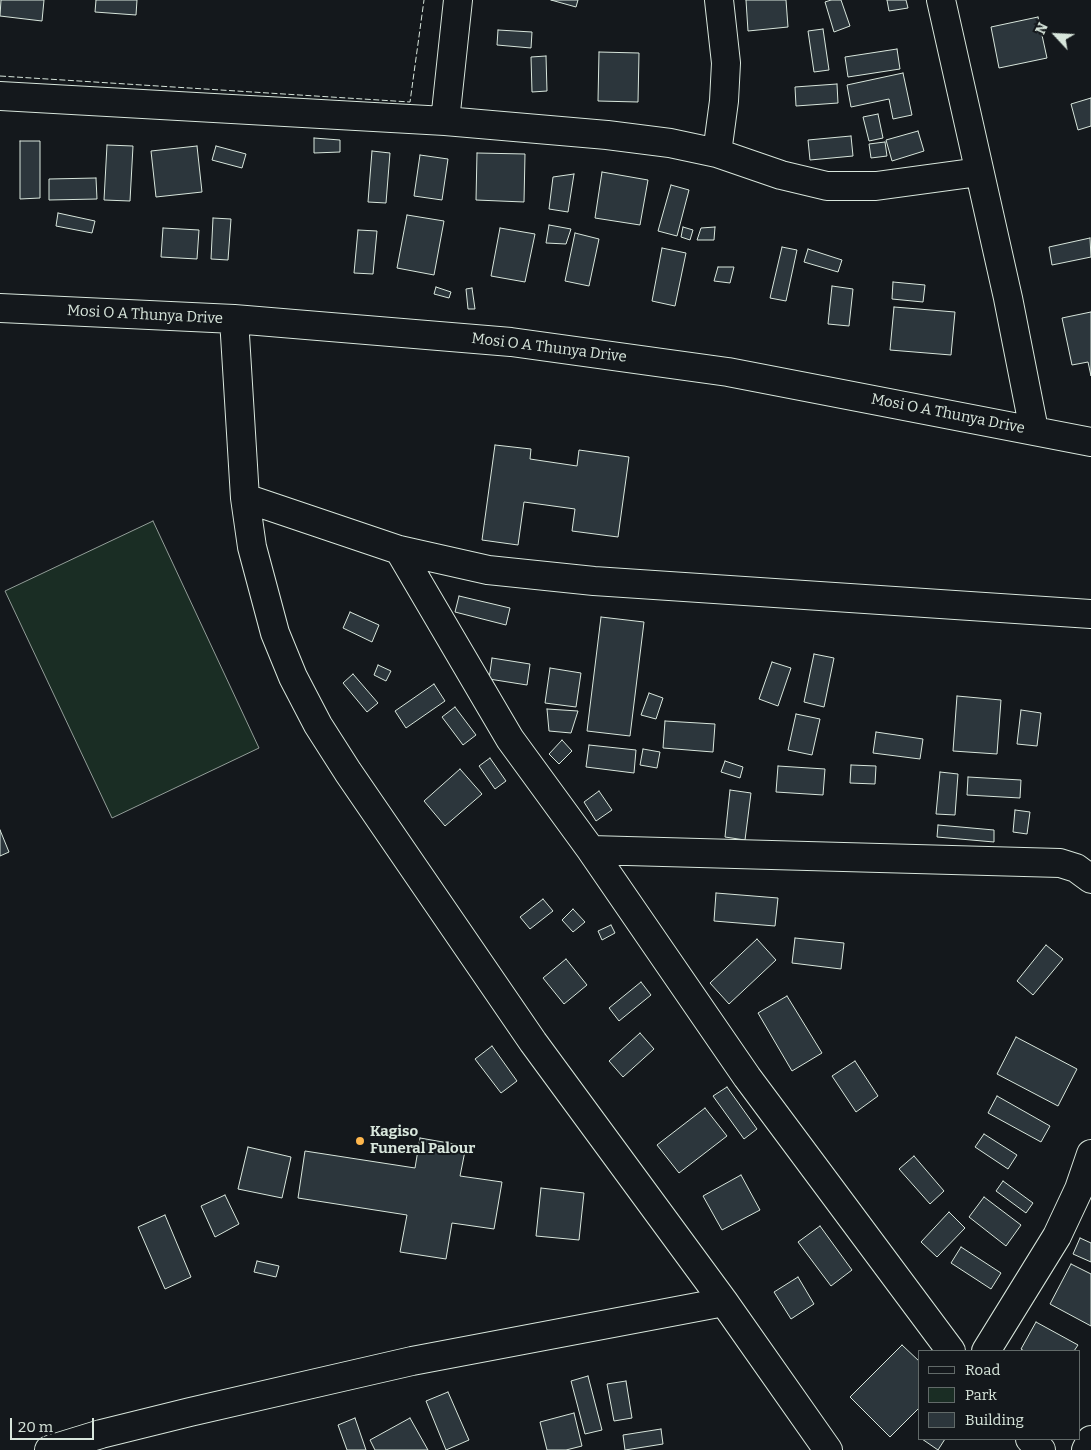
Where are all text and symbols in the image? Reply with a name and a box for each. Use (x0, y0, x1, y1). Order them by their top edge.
north arrow (1031, 10, 1081, 60)
text: N (1032, 20, 1052, 37)
street label: Mosi O A Thunya Drive (66, 302, 224, 328)
street label: Mosi O A Thunya Drive (470, 330, 628, 366)
street label: Mosi O A Thunya Drive (870, 390, 1026, 438)
place label: Kagiso Funeral Palour (370, 1123, 475, 1158)
marker: Kagiso Funeral Palour (354, 1135, 366, 1147)
legend (918, 1350, 1081, 1440)
text: Road (965, 1361, 1000, 1379)
text: Park (965, 1386, 997, 1404)
scale bar (12, 1408, 96, 1440)
text: Building (965, 1411, 1024, 1429)
text: 20 m (18, 1418, 53, 1436)

